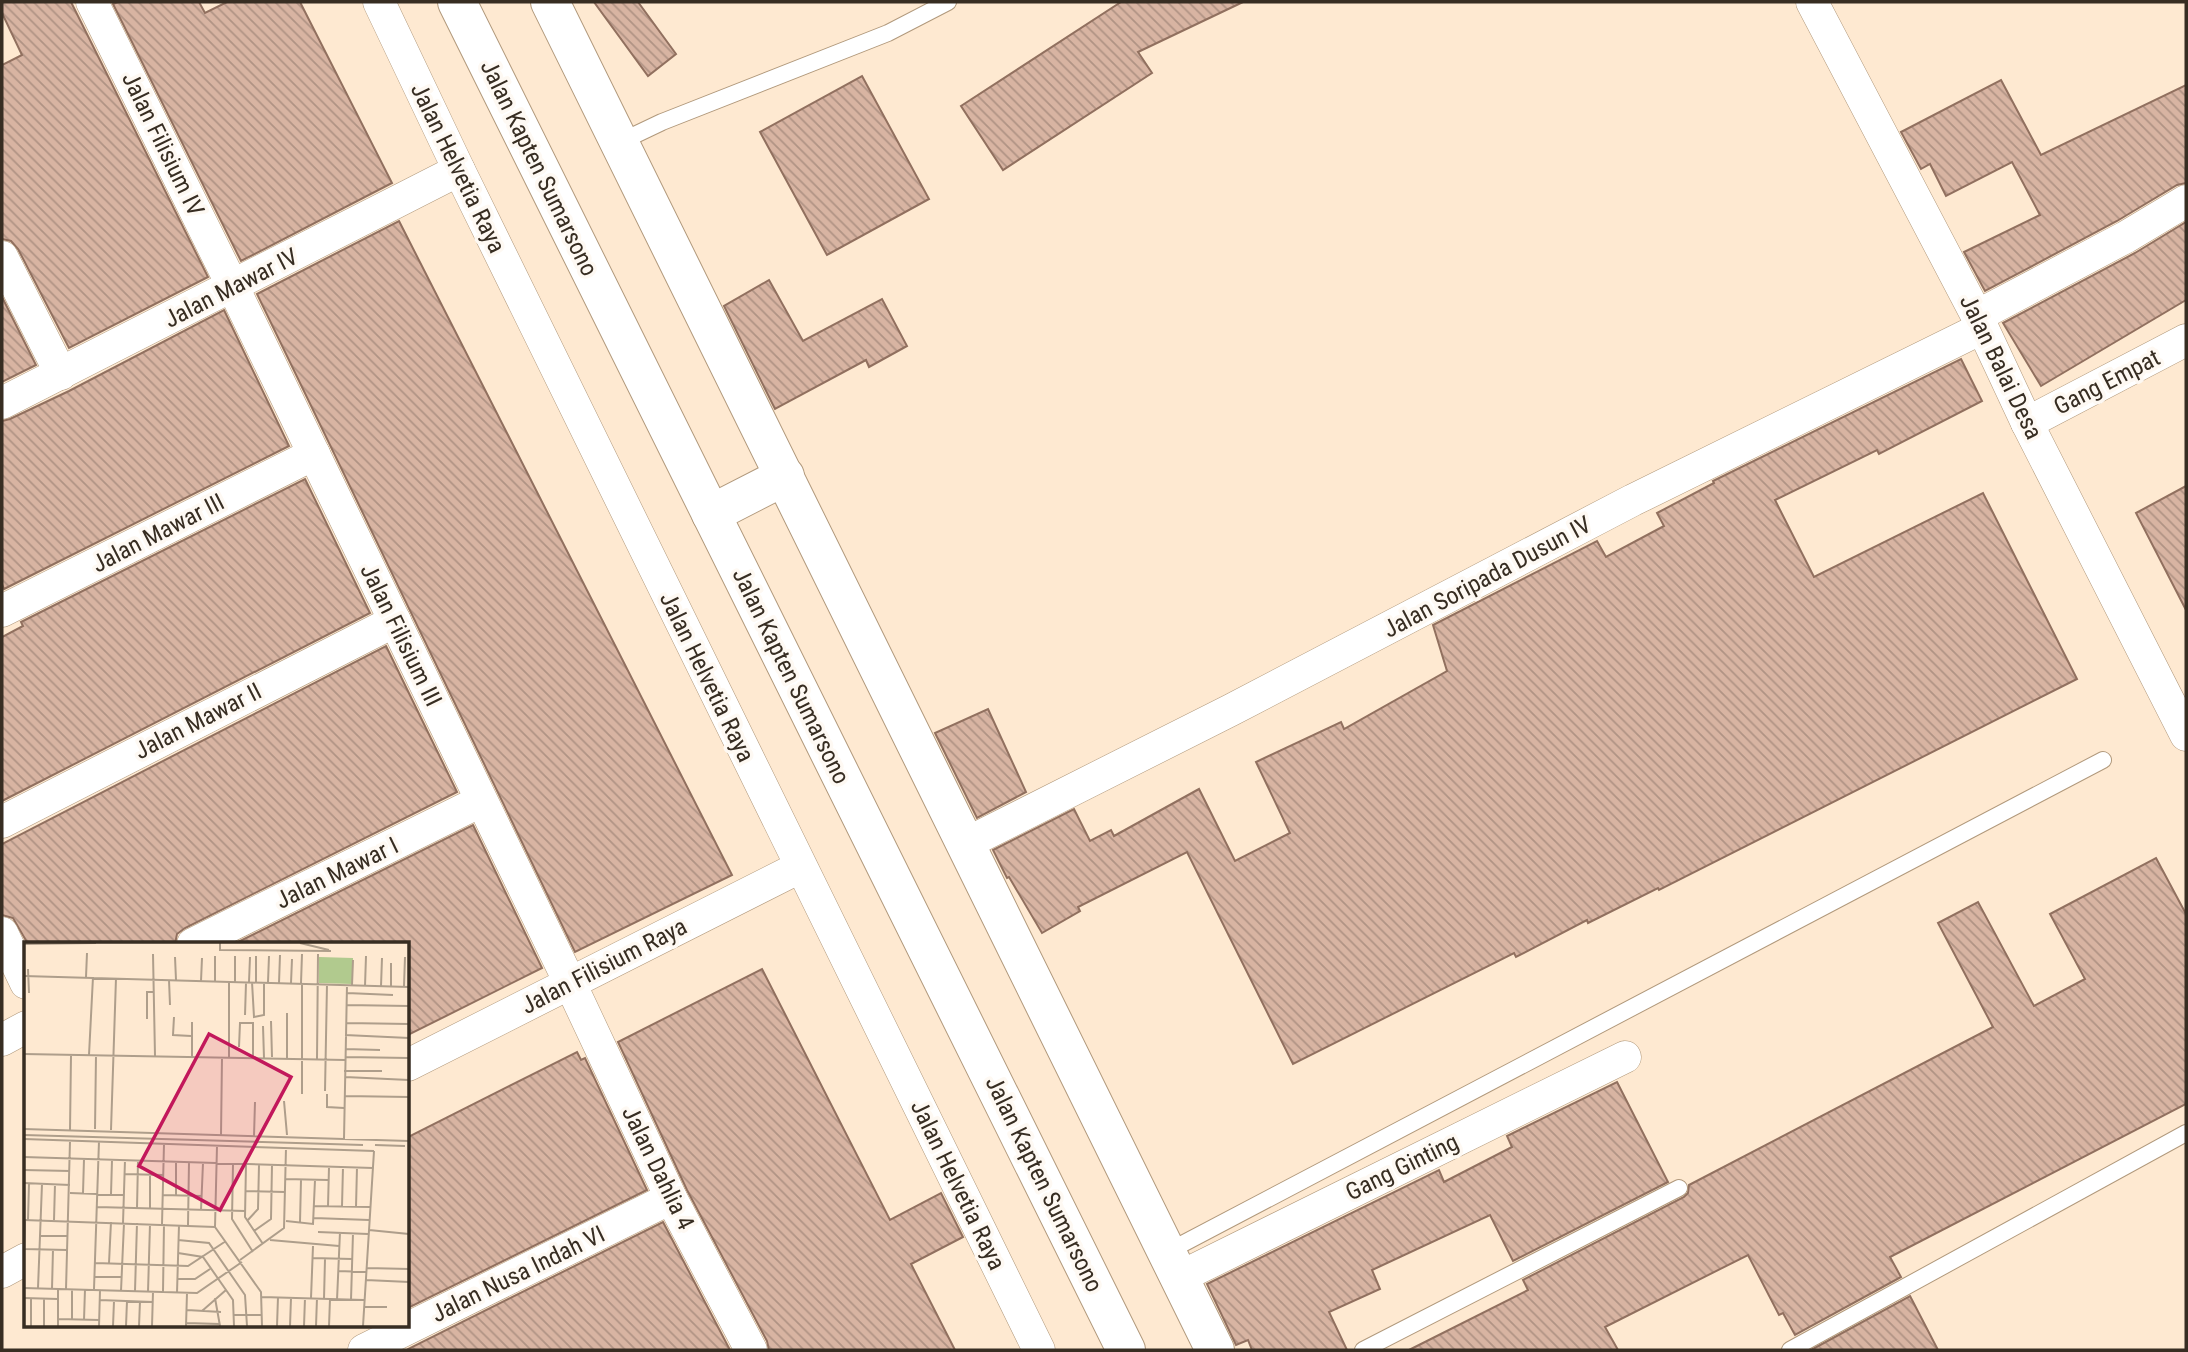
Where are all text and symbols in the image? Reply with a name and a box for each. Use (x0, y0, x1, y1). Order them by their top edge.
street label: Jalan Kapten Sumarsono (475, 55, 603, 281)
street label: Jalan Filisium IV (116, 68, 210, 220)
street label: Jalan Helvetia Raya (405, 79, 511, 257)
street label: Jalan Mawar IV (159, 242, 303, 334)
street label: Jalan Balai Desa (1954, 290, 2048, 444)
street label: Gang Empat (2049, 343, 2165, 421)
street label: Jalan Mawar III (87, 488, 229, 578)
street label: Jalan Soripada Dusun IV (1378, 510, 1596, 644)
street label: Jalan Filisium III (354, 559, 448, 711)
street label: Jalan Kapten Sumarsono (727, 563, 855, 789)
street label: Jalan Helvetia Raya (654, 588, 760, 766)
street label: Jalan Mawar II (130, 677, 266, 765)
street label: Jalan Mawar I (271, 831, 403, 915)
street label: Jalan Filisium Raya (516, 912, 692, 1020)
inset map (24, 942, 410, 1328)
street label: Jalan Kapten Sumarsono (980, 1071, 1108, 1297)
street label: Jalan Helvetia Raya (905, 1096, 1011, 1274)
street label: Jalan Dahlia 4 (616, 1102, 700, 1234)
street label: Gang Ginting (1341, 1128, 1463, 1206)
street label: Jalan Nusa Indah VI (427, 1220, 609, 1328)

